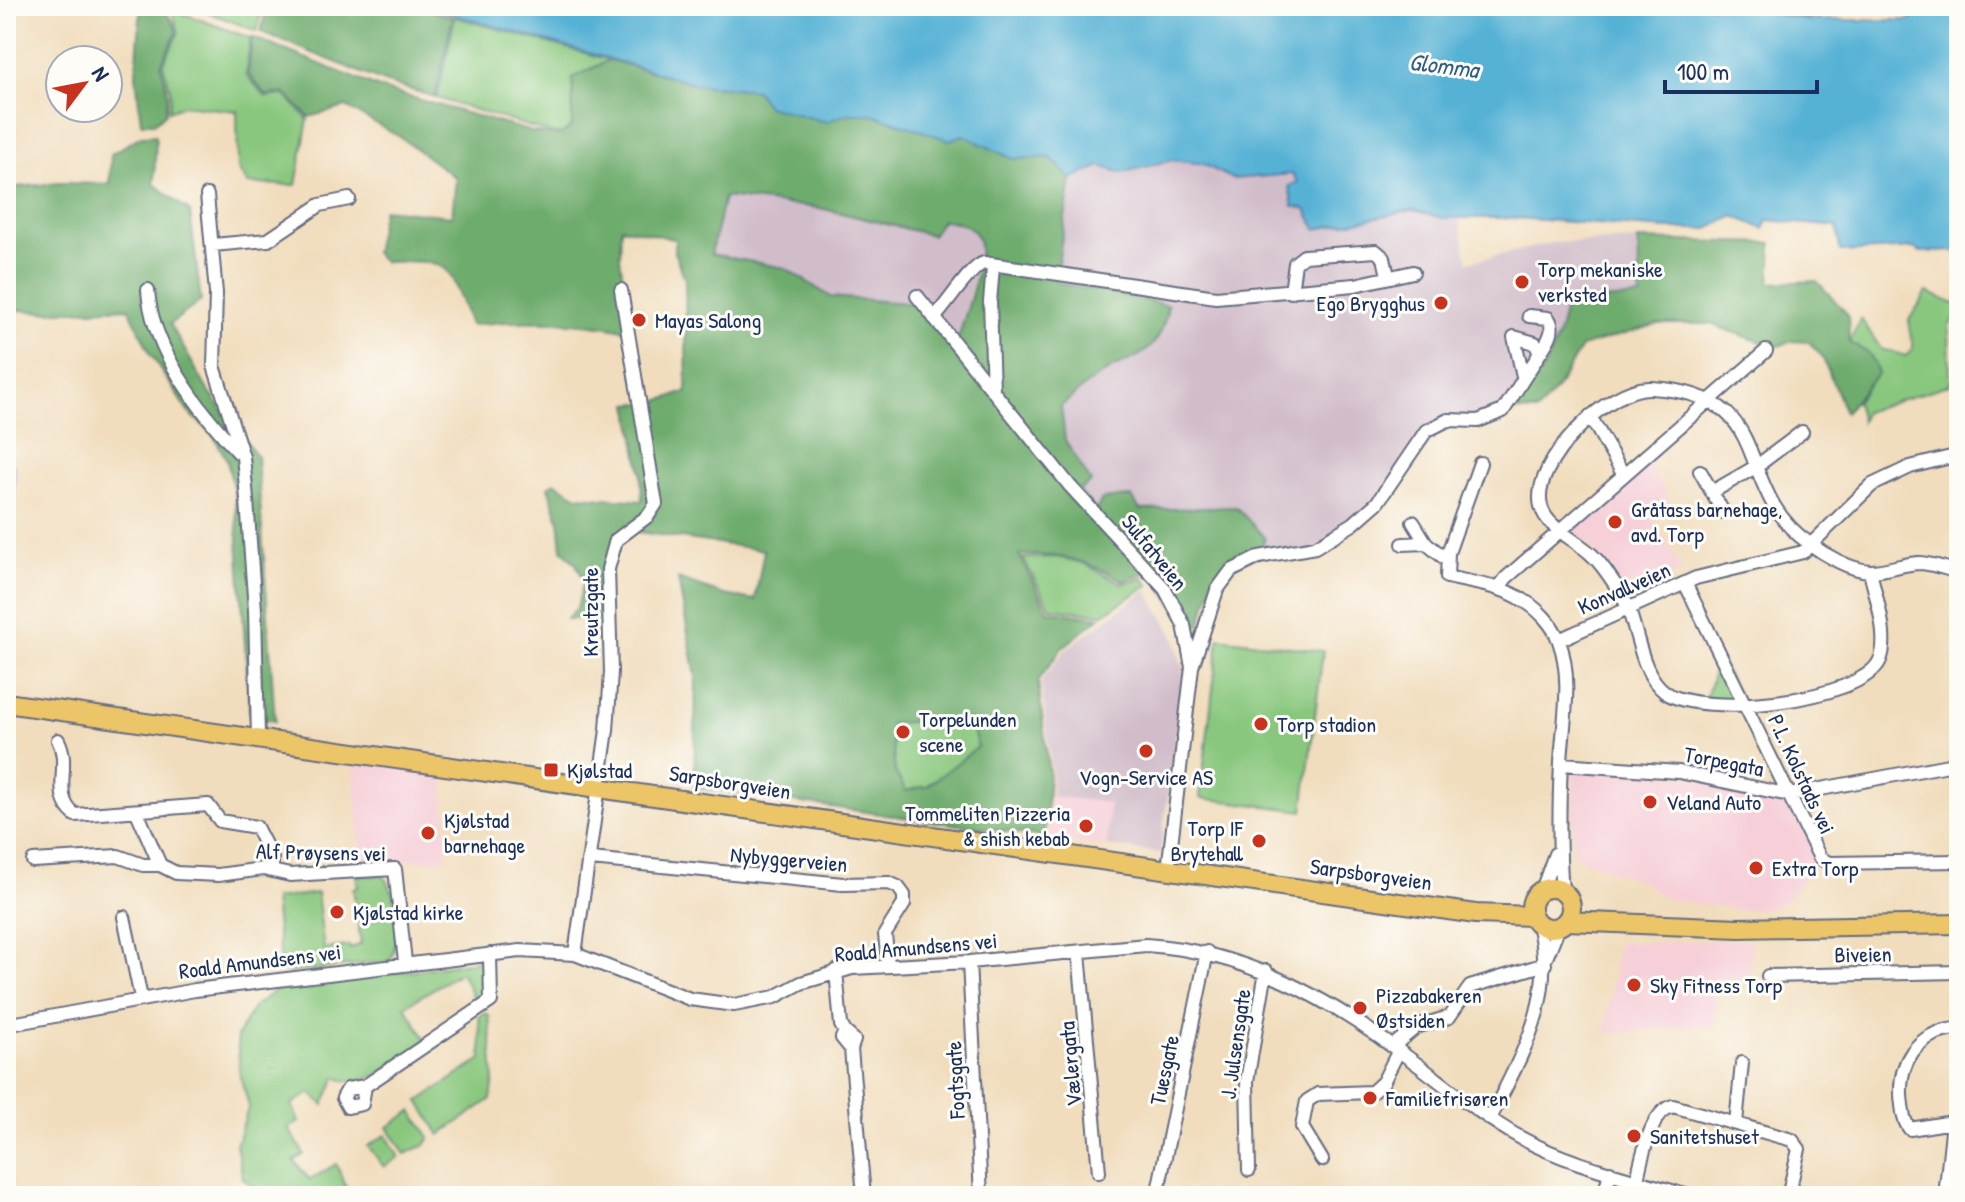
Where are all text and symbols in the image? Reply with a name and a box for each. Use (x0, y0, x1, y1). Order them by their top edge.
north arrow (44, 44, 124, 124)
scale bar (1665, 44, 1817, 94)
water label: Glomma (1407, 45, 1483, 85)
text: 100 m (1677, 55, 1729, 87)
text: N (85, 60, 117, 87)
place label: Torp mekaniske verksted (1538, 254, 1663, 309)
marker: Torp mekaniske verksted (1513, 273, 1531, 291)
place label: Ego Brygghus (1317, 288, 1425, 318)
marker: Ego Brygghus (1432, 294, 1450, 312)
place label: Mayas Salong (655, 305, 761, 335)
marker: Mayas Salong (630, 311, 648, 329)
place label: Gråtass barnehage, avd. Torp (1631, 494, 1783, 549)
street label: Sulfatveien (1115, 508, 1195, 596)
marker: Gråtass barnehage, avd. Torp (1606, 513, 1624, 531)
street label: Konvallveien (1573, 554, 1675, 622)
street label: Kreutzgate (575, 567, 605, 657)
place label: Torpelunden scene (919, 704, 1017, 759)
place label: Torp stadion (1277, 709, 1376, 739)
street label: P.L. Kolstads vei (1761, 709, 1843, 839)
marker: Torp stadion (1252, 715, 1270, 733)
marker: Torpelunden scene (894, 723, 912, 741)
street label: Torpegata (1682, 739, 1767, 783)
marker: Vogn-Service AS (1137, 742, 1155, 760)
place label: Kjølstad (567, 755, 632, 785)
street label: Sarpsborgveien (667, 758, 793, 806)
marker: Kjølstad (542, 761, 560, 779)
place label: Vogn-Service AS (1079, 762, 1213, 792)
place label: Veland Auto (1666, 787, 1761, 817)
marker: Veland Auto (1641, 793, 1659, 811)
place label: Tommeliten Pizzeria & shish kebab (905, 798, 1070, 853)
place label: Kjølstad barnehage (444, 805, 526, 860)
place label: Torp IF Brytehall (1170, 813, 1244, 868)
marker: Tommeliten Pizzeria & shish kebab (1077, 817, 1095, 835)
marker: Kjølstad barnehage (419, 824, 437, 842)
marker: Torp IF Brytehall (1250, 832, 1268, 850)
street label: Alf Prøysens vei (256, 836, 386, 868)
street label: Nybyggerveien (729, 839, 849, 879)
street label: Sarpsborgveien (1308, 851, 1434, 897)
place label: Extra Torp (1772, 853, 1859, 883)
marker: Extra Torp (1747, 859, 1765, 877)
place label: Kjølstad kirke (353, 897, 464, 927)
marker: Kjølstad kirke (328, 903, 346, 921)
street label: Roald Amundsens vei (833, 925, 999, 969)
street label: Roald Amundsens vei (177, 936, 343, 986)
street label: Biveien (1834, 939, 1892, 969)
place label: Sky Fitness Torp (1650, 970, 1783, 1000)
marker: Sky Fitness Torp (1625, 976, 1643, 994)
place label: Pizzabakeren Østsiden (1376, 980, 1482, 1035)
street label: J. Julsensgate (1212, 987, 1258, 1101)
marker: Pizzabakeren Østsiden (1351, 999, 1369, 1017)
street label: Vælergata (1051, 1020, 1089, 1108)
street label: Tuesgate (1142, 1032, 1186, 1108)
street label: Fogtsgate (938, 1040, 972, 1121)
place label: Familiefrisøren (1385, 1083, 1508, 1113)
marker: Familiefrisøren (1361, 1089, 1379, 1107)
place label: Sanitetshuset (1650, 1121, 1759, 1151)
marker: Sanitetshuset (1625, 1127, 1643, 1145)

